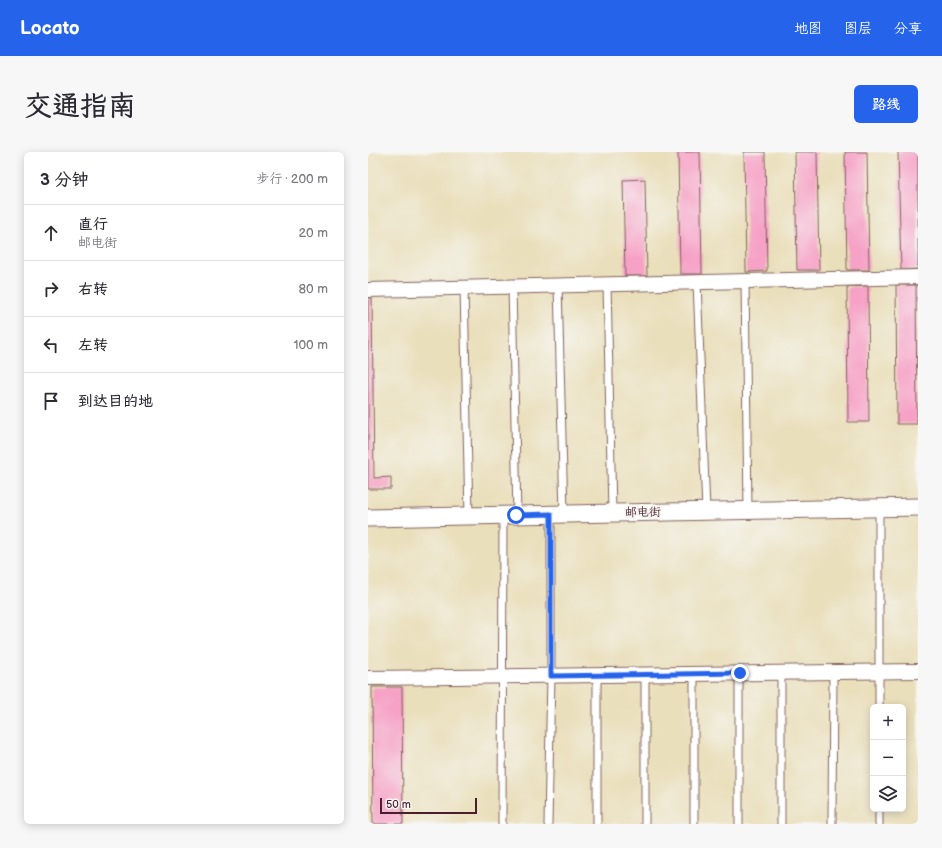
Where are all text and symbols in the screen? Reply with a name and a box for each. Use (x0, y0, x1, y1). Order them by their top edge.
text: Locato (20, 17, 80, 40)
text: 地图 (794, 20, 822, 37)
text: 图层 (844, 20, 872, 37)
text: 分享 (894, 20, 922, 37)
button: 路线 (854, 85, 918, 123)
text: 交通指南 (24, 90, 136, 123)
text: 3 分钟 (40, 170, 89, 190)
text: 步行 · 200 m (256, 171, 328, 187)
text: 直行 (78, 215, 108, 234)
icon: ahead (40, 222, 62, 244)
text: 20 m (298, 225, 328, 241)
text: 邮电街 (78, 235, 117, 251)
icon: right (40, 278, 62, 300)
text: 右转 (78, 280, 108, 299)
text: 80 m (299, 281, 328, 297)
icon: left (40, 334, 62, 356)
text: 左转 (78, 336, 108, 355)
text: 100 m (293, 337, 328, 353)
icon: arrive (40, 390, 62, 412)
text: 到达目的地 (78, 392, 153, 411)
street label: 邮电街 (625, 505, 661, 520)
route start (507, 506, 525, 524)
route end (731, 664, 749, 682)
map controls (870, 704, 906, 812)
button: + (870, 704, 906, 740)
button: − (870, 740, 906, 776)
button: layers (870, 776, 906, 812)
scale bar (380, 796, 477, 815)
text: 50 m (386, 798, 411, 811)

